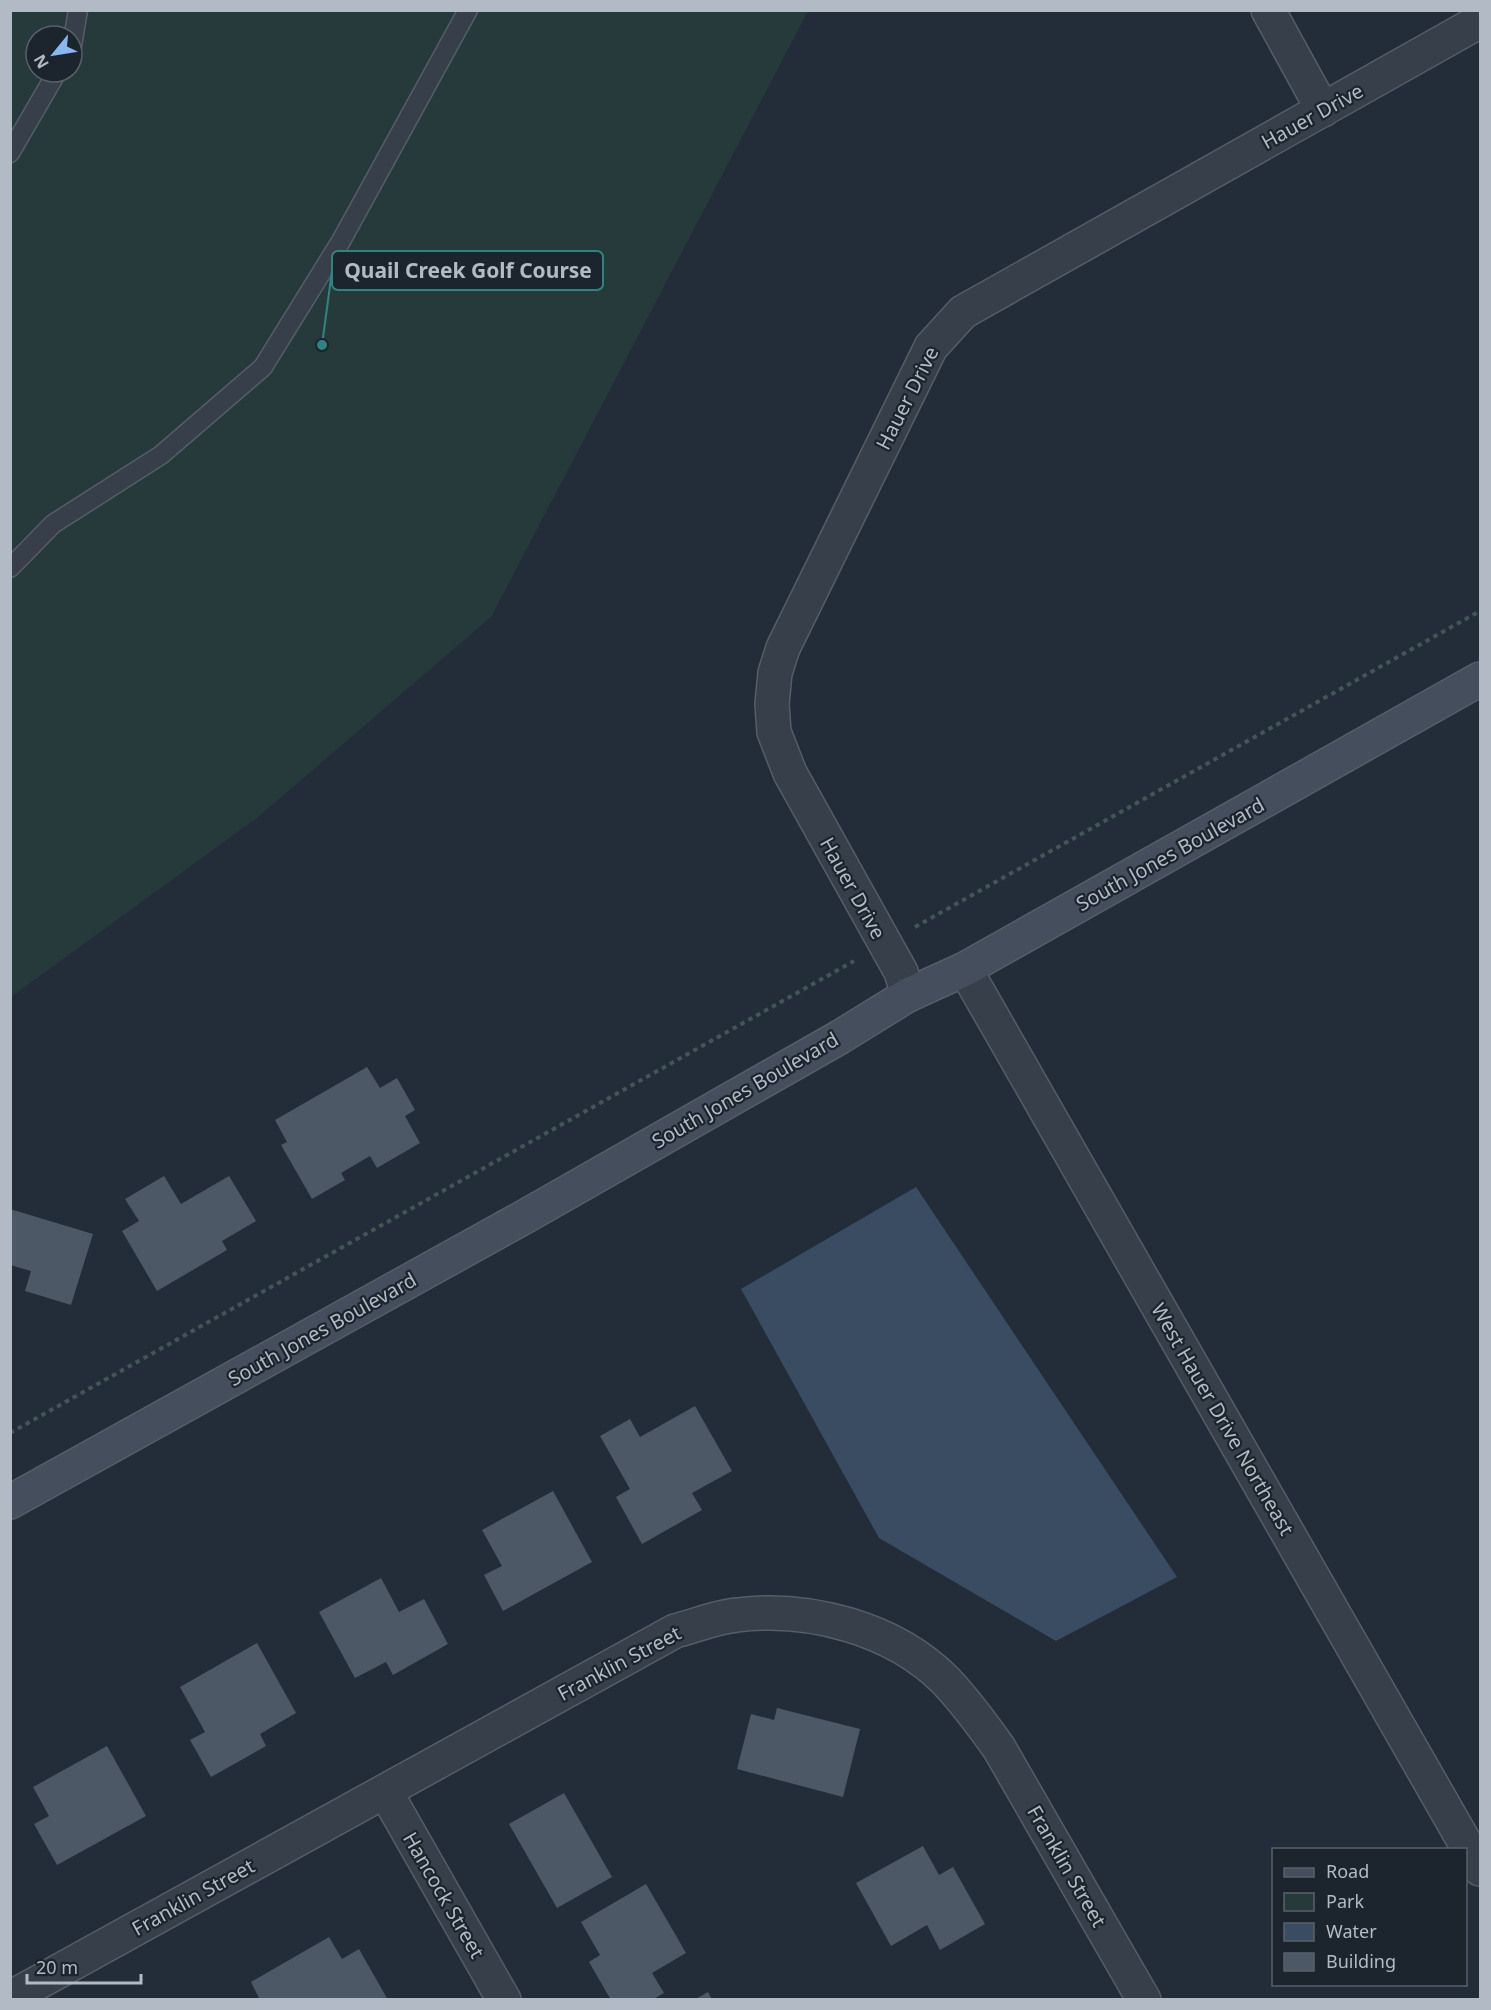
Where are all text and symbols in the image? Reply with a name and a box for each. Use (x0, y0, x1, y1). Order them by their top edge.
north arrow (24, 24, 84, 84)
text: N (28, 50, 54, 73)
street label: Hauer Drive (1256, 77, 1368, 155)
callout: Quail Creek Golf Course (332, 251, 603, 290)
text: Quail Creek Golf Course (344, 256, 592, 284)
street label: Hauer Drive (869, 342, 945, 454)
street label: South Jones Boulevard (1071, 791, 1269, 917)
street label: Hauer Drive (814, 832, 892, 944)
street label: South Jones Boulevard (647, 1025, 843, 1155)
street label: South Jones Boulevard (223, 1266, 421, 1392)
street label: West Hauer Drive Northeast (1145, 1298, 1301, 1540)
street label: Franklin Street (553, 1619, 685, 1707)
street label: Franklin Street (1021, 1800, 1113, 1932)
street label: Hancock Street (397, 1827, 491, 1963)
legend (1272, 1848, 1467, 1986)
street label: Franklin Street (127, 1852, 259, 1942)
text: Road (1326, 1859, 1369, 1883)
text: Park (1326, 1889, 1364, 1913)
text: Water (1326, 1919, 1377, 1943)
scale bar (27, 1947, 141, 1985)
text: Building (1326, 1949, 1396, 1973)
text: 20 m (36, 1955, 78, 1979)

